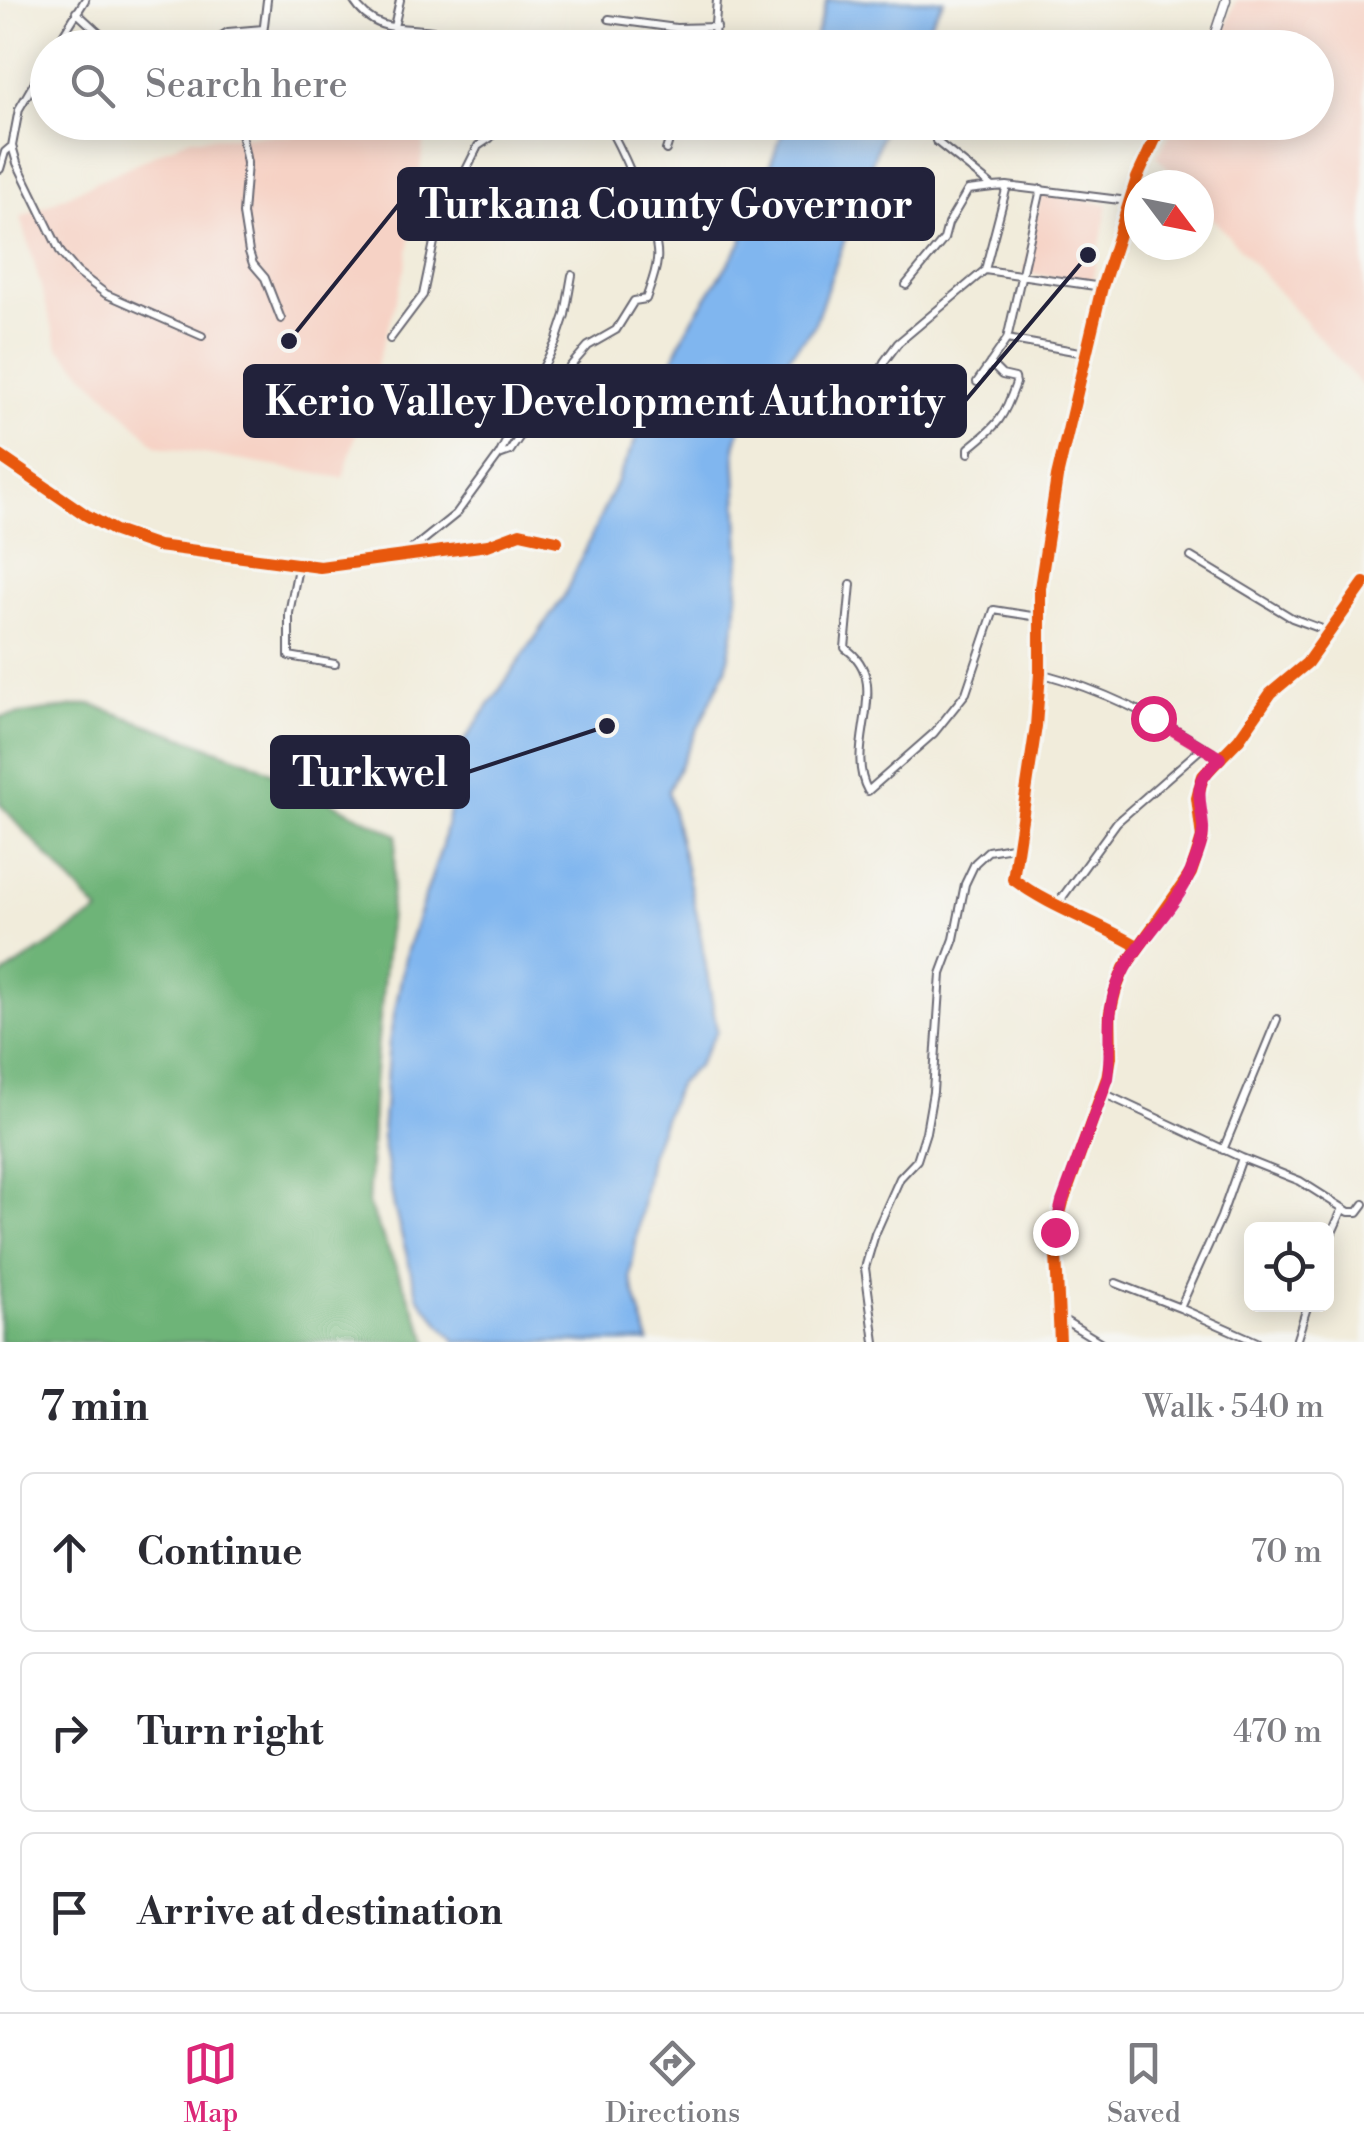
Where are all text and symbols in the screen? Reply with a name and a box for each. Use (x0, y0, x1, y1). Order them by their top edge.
search box (30, 30, 1334, 140)
icon: search (65, 58, 120, 113)
text: Search here (145, 62, 348, 109)
callout: Turkana County Governor (399, 169, 933, 239)
north arrow (1124, 170, 1214, 260)
text: Turkana County Governor (419, 181, 913, 231)
callout: Kerio Valley Development Authority (245, 366, 965, 436)
text: Kerio Valley Development Authority (265, 378, 946, 428)
route start (1131, 696, 1177, 742)
callout: Turkwel (272, 737, 468, 807)
text: Turkwel (292, 749, 448, 799)
route end (1033, 1210, 1079, 1256)
map controls (1244, 1222, 1334, 1312)
button: locate (1244, 1222, 1334, 1312)
text: 7 min (40, 1381, 149, 1434)
text: Walk · 540 m (1143, 1387, 1324, 1427)
icon: ahead (42, 1525, 97, 1580)
text: Continue (137, 1529, 302, 1576)
text: 70 m (1251, 1532, 1322, 1572)
icon: right (42, 1705, 97, 1760)
text: Turn right (137, 1709, 323, 1756)
text: 470 m (1233, 1712, 1322, 1752)
icon: arrive (42, 1885, 97, 1940)
text: Arrive at destination (137, 1889, 503, 1936)
tab: Map (183, 2036, 238, 2131)
tab: Directions (605, 2036, 740, 2131)
tab: Saved (1107, 2036, 1181, 2131)

